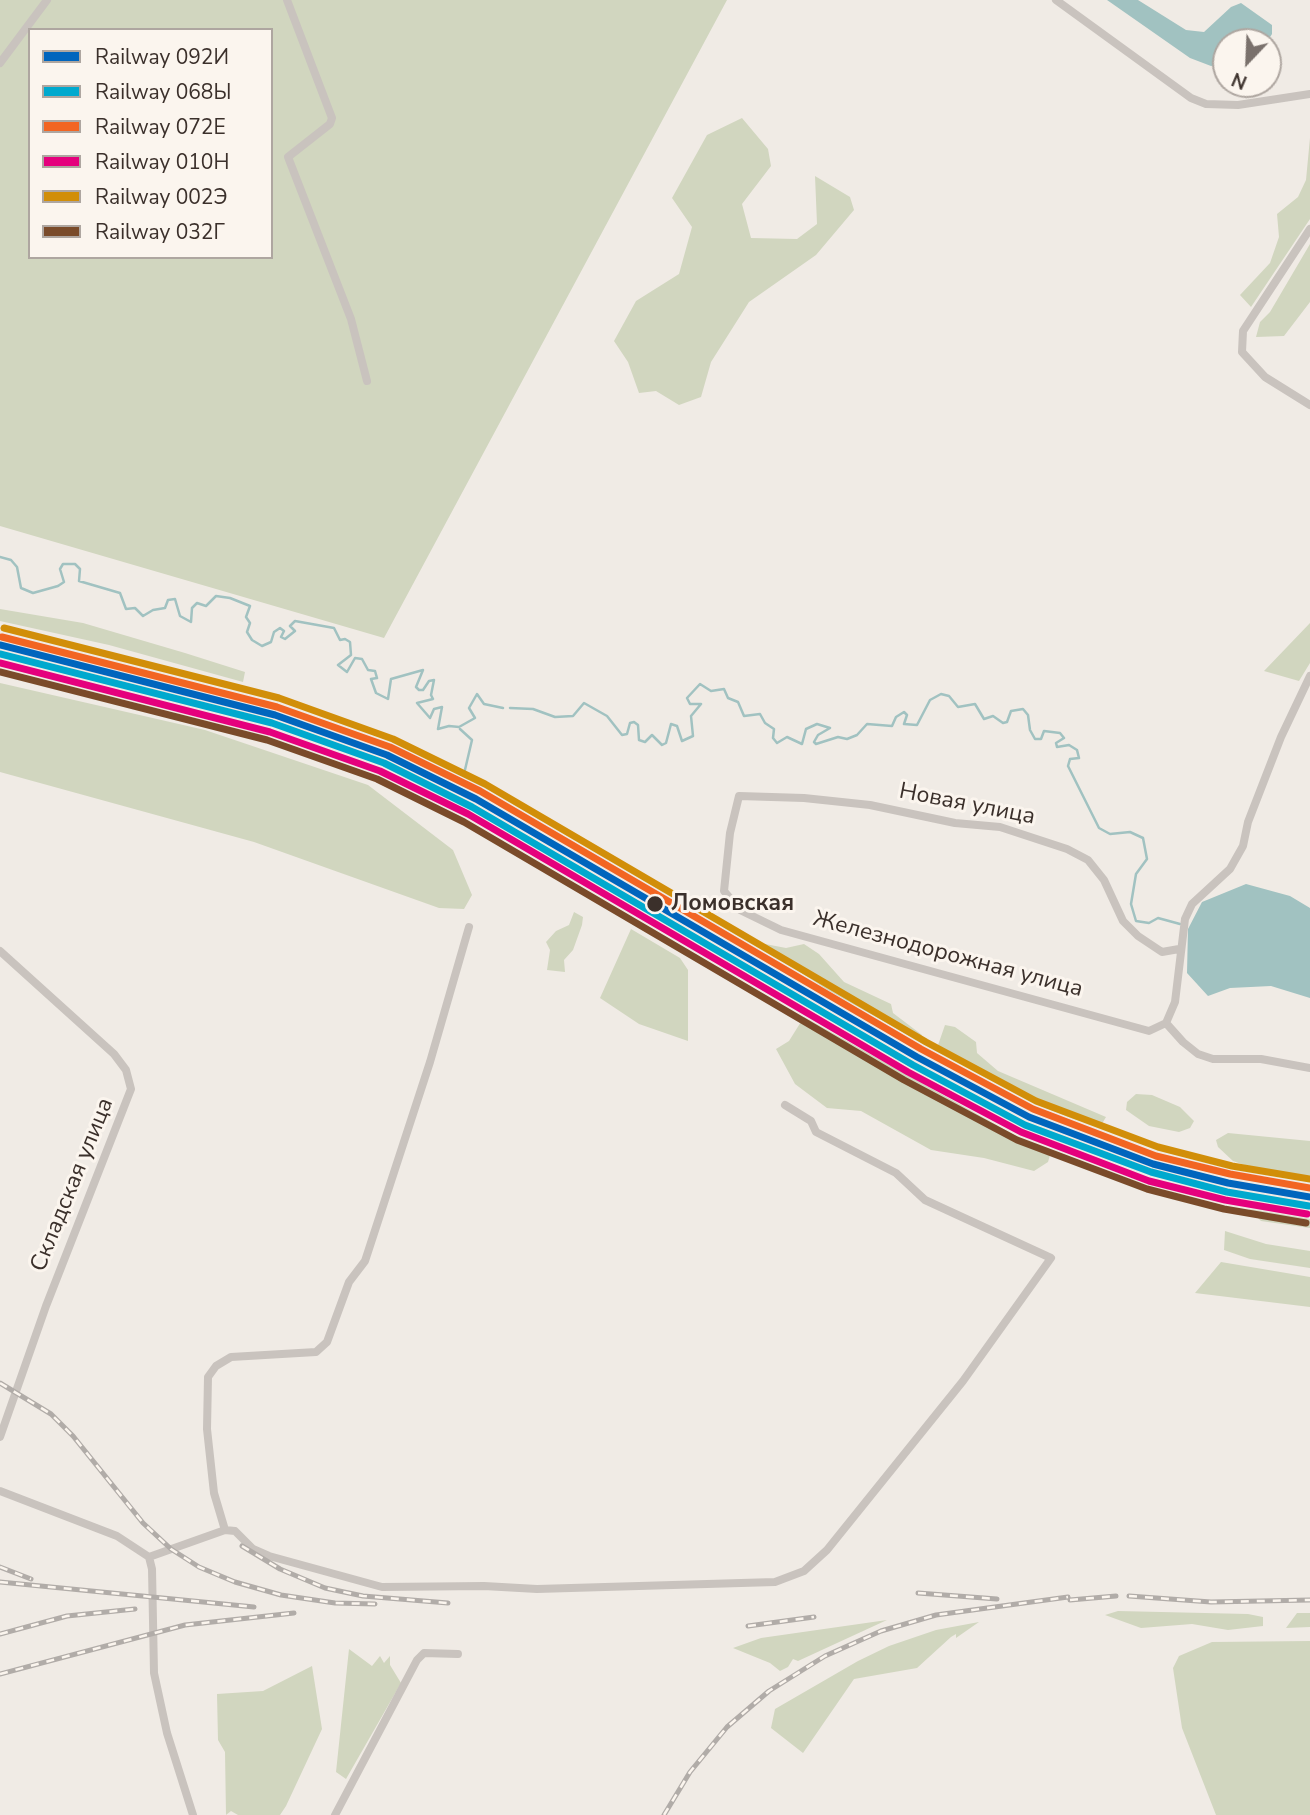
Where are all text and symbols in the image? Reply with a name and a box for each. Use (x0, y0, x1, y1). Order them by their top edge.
legend (28, 28, 273, 259)
north arrow (1212, 28, 1282, 98)
text: Railway 092И (95, 43, 229, 71)
text: N (1228, 66, 1251, 95)
text: Railway 068Ы (95, 78, 231, 106)
text: Railway 072Е (95, 113, 226, 141)
text: Railway 010Н (95, 148, 229, 176)
text: Railway 002Э (95, 183, 228, 211)
text: Railway 032Г (95, 218, 225, 246)
street label: Новая улица (897, 778, 1037, 832)
place label: Ломовская (671, 890, 794, 918)
marker: Ломовская (645, 894, 665, 914)
street label: Железнодорожная улица (810, 906, 1086, 1004)
street label: Складская улица (26, 1094, 120, 1276)

